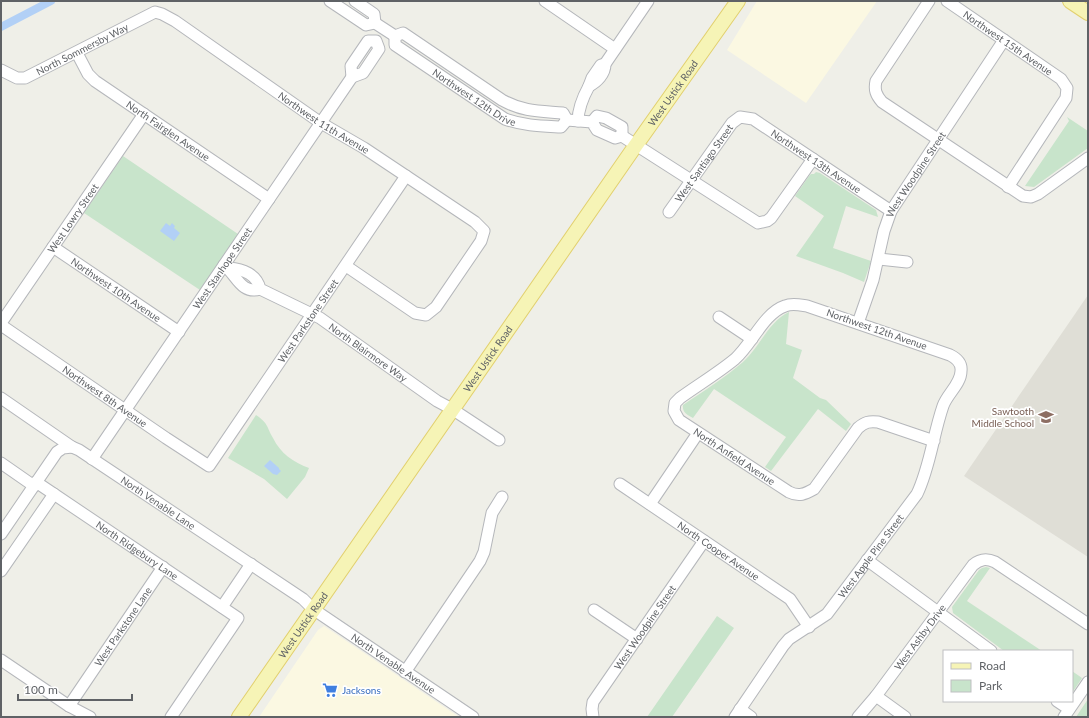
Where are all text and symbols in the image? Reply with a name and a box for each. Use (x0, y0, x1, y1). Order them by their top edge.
street label: Northwest 15th Avenue (961, 8, 1055, 78)
street label: North Sommersby Way (34, 20, 131, 77)
street label: West Ustick Road (645, 58, 700, 128)
street label: Northwest 12th Drive (430, 66, 517, 128)
street label: Northwest 11th Avenue (276, 89, 372, 156)
street label: North Fairglen Avenue (124, 98, 212, 163)
street label: West Santiago Street (672, 122, 735, 204)
street label: Northwest 13th Avenue (769, 127, 863, 195)
street label: West Woodpine Street (883, 129, 948, 219)
street label: West Lowry Street (45, 181, 101, 255)
street label: West Stanhope Street (190, 225, 254, 311)
street label: Northwest 10th Avenue (69, 255, 163, 324)
street label: West Parkstone Street (275, 276, 341, 365)
street label: Northwest 12th Avenue (825, 306, 929, 352)
street label: North Blairmore Way (327, 320, 410, 385)
street label: West Ustick Road (460, 323, 515, 394)
street label: Northwest 8th Avenue (60, 363, 150, 429)
place label: Sawtooth Middle School (972, 405, 1034, 429)
school or university icon: Sawtooth Middle School (1037, 408, 1055, 426)
street label: North Anfield Avenue (691, 425, 777, 487)
street label: North Venable Lane (119, 474, 198, 532)
street label: West Apple Pine Street (835, 511, 906, 600)
street label: North Ridgebury Lane (94, 518, 181, 582)
street label: North Cooper Avenue (675, 519, 762, 583)
street label: West Woodpine Street (611, 582, 678, 672)
street label: West Parkstone Lane (92, 585, 154, 668)
street label: West Ustick Road (276, 590, 330, 660)
street label: West Ashby Drive (891, 602, 948, 672)
street label: North Venable Avenue (349, 631, 438, 696)
legend (943, 650, 1073, 702)
text: Road (979, 658, 1006, 673)
scale bar (18, 676, 132, 702)
text: Park (979, 678, 1003, 693)
supermarket icon: Jacksons (321, 681, 339, 699)
text: 100 m (24, 682, 58, 697)
place label: Jacksons (342, 684, 381, 696)

